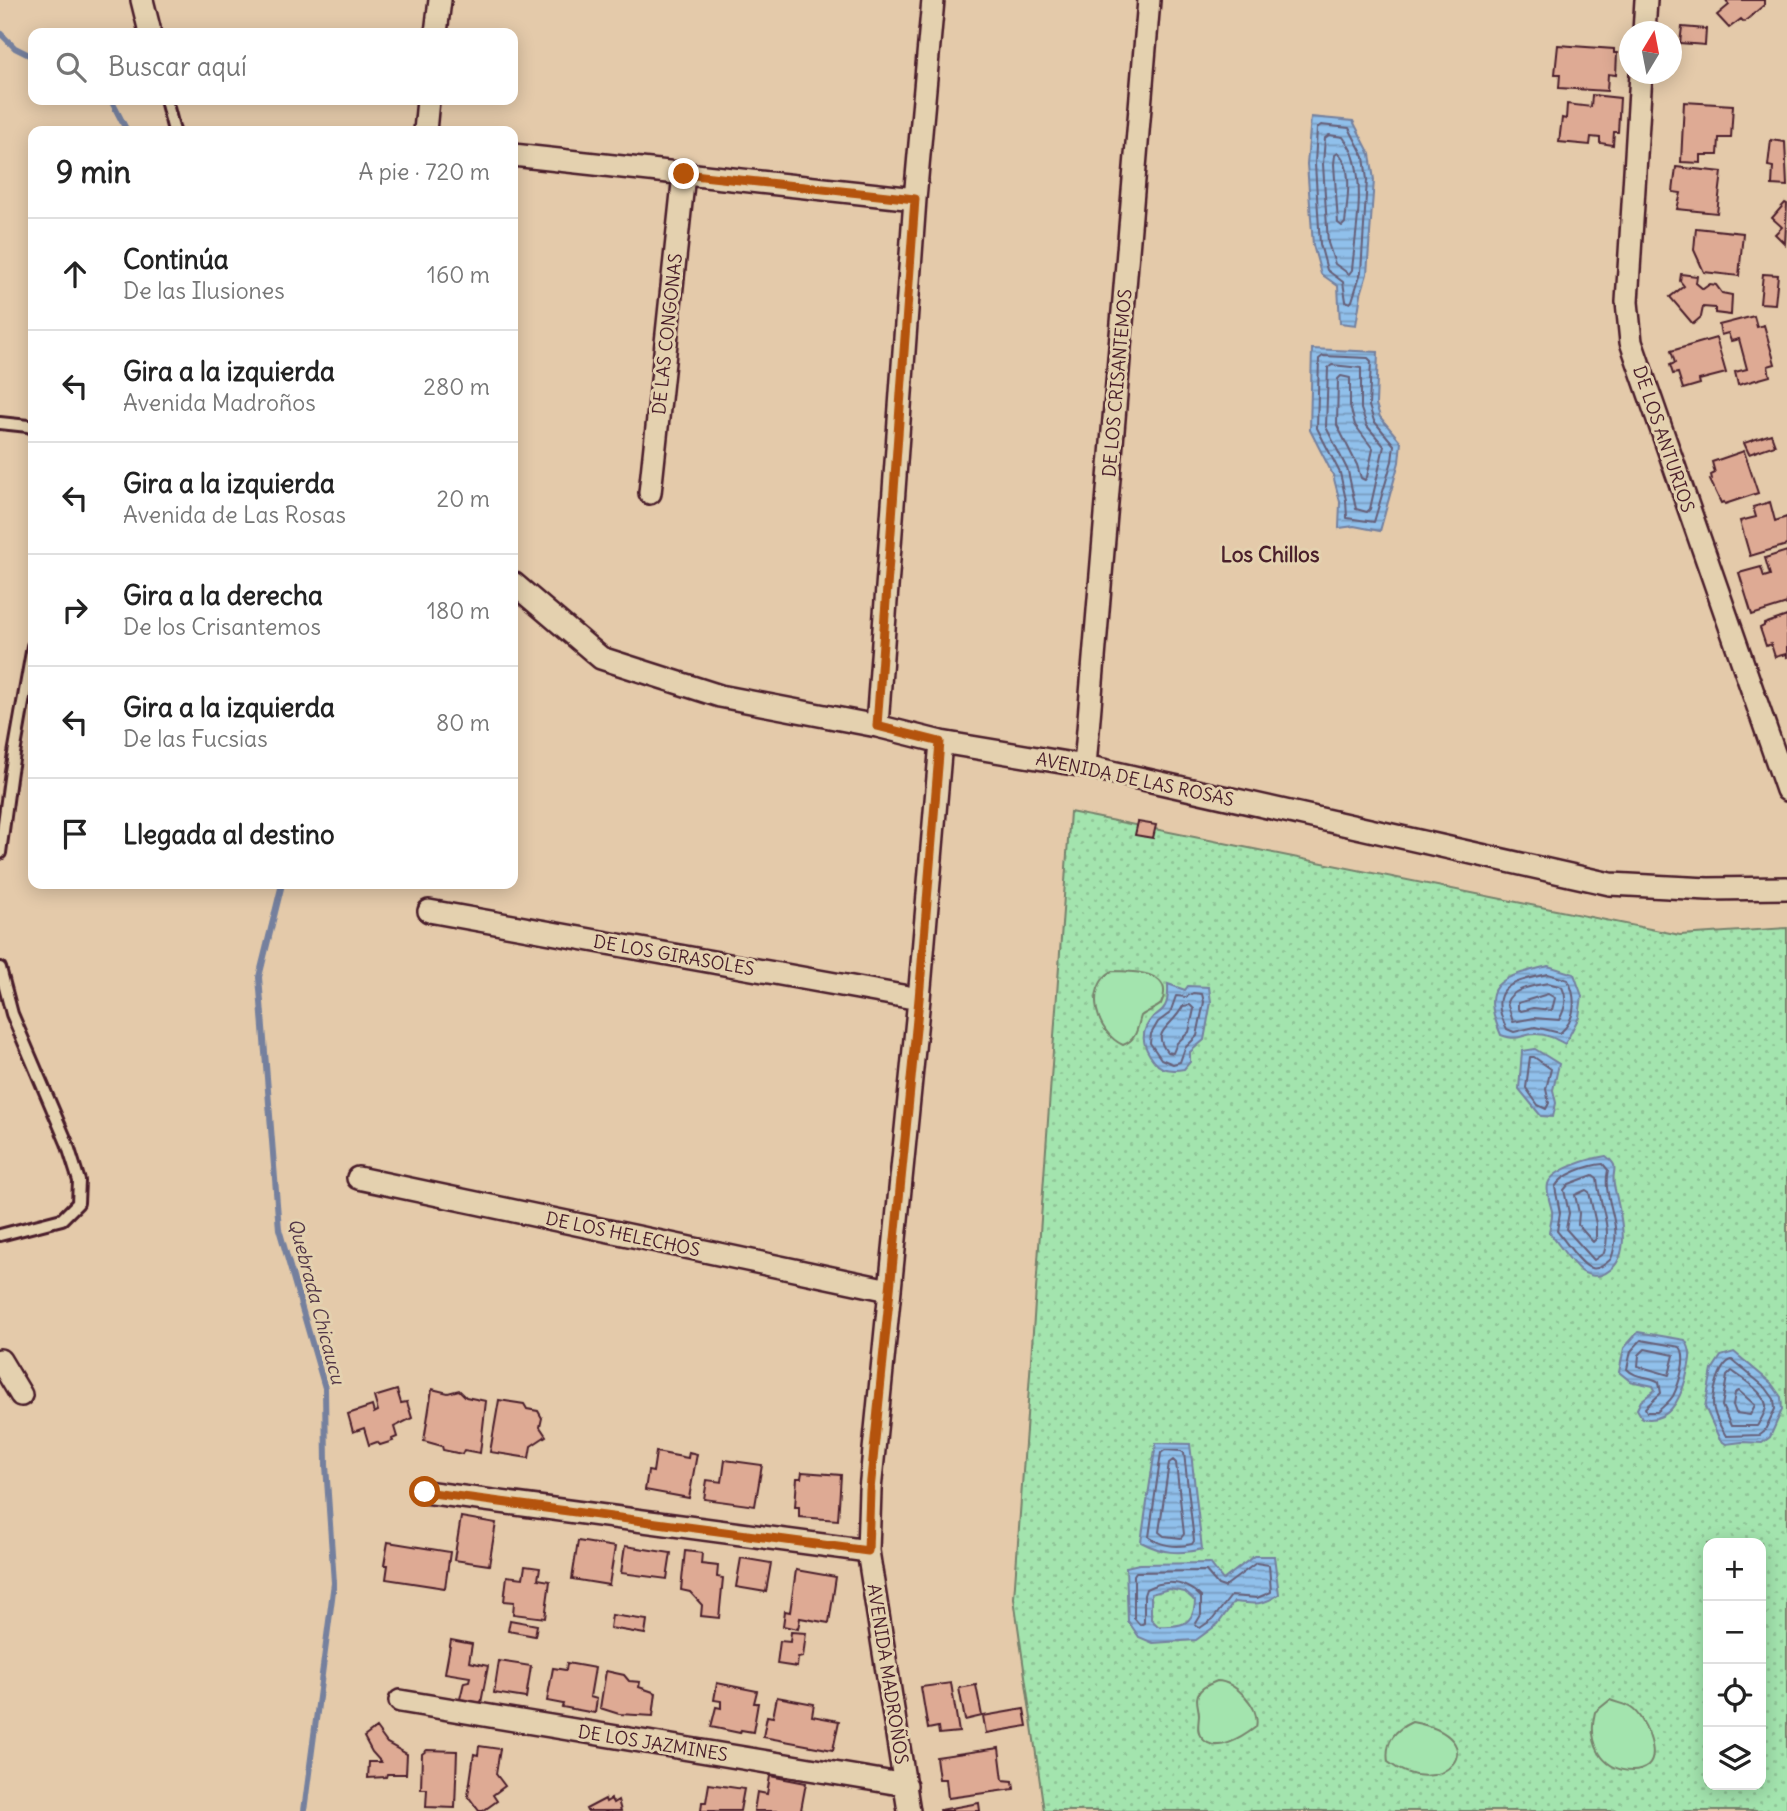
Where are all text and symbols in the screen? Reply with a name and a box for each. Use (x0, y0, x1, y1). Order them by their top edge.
north arrow (1619, 21, 1682, 84)
search box (28, 28, 518, 105)
icon: search (52, 48, 90, 86)
text: Buscar aquí (108, 50, 247, 83)
text: 9 min (56, 153, 131, 191)
text: A pie · 720 m (358, 157, 490, 186)
route end (668, 158, 699, 189)
text: Continúa (123, 243, 229, 276)
street label: DE LAS CONGONAS (647, 252, 687, 416)
icon: ahead (56, 255, 94, 293)
text: 160 m (427, 260, 490, 289)
text: De las Ilusiones (123, 276, 285, 305)
street label: DE LOS CRISANTEMOS (1097, 288, 1137, 478)
text: Gira a la izquierda (123, 355, 335, 388)
street label: DE LOS ANTURIOS (1628, 363, 1700, 515)
icon: left (56, 367, 94, 405)
text: 280 m (423, 372, 490, 401)
text: Avenida Madroños (123, 388, 316, 417)
text: Gira a la izquierda (123, 467, 335, 500)
icon: left (56, 479, 94, 517)
text: 20 m (437, 484, 490, 513)
text: Avenida de Las Rosas (123, 500, 346, 529)
district label: Los Chillos (1221, 541, 1320, 568)
text: Gira a la derecha (123, 579, 323, 612)
icon: right (56, 591, 94, 629)
text: 180 m (427, 596, 490, 625)
text: De los Crisantemos (123, 612, 321, 641)
text: Gira a la izquierda (123, 691, 335, 724)
icon: left (56, 703, 94, 741)
text: 80 m (436, 708, 490, 737)
text: De las Fucsias (123, 724, 268, 753)
street label: AVENIDA DE LAS ROSAS (1034, 747, 1236, 811)
icon: arrive (56, 815, 94, 853)
text: Llegada al destino (123, 818, 335, 851)
street label: DE LOS GIRASOLES (592, 930, 756, 980)
street label: DE LOS HELECHOS (544, 1206, 702, 1262)
water label: Quebrada Chicaucu (283, 1215, 351, 1387)
route start (409, 1476, 440, 1507)
map controls (1703, 1538, 1766, 1790)
button: + (1703, 1538, 1766, 1601)
street label: AVENIDA MADROÑOS (862, 1582, 914, 1766)
button: − (1703, 1601, 1766, 1664)
button: locate (1703, 1664, 1766, 1727)
street label: DE LOS JAZMINES (576, 1720, 730, 1766)
button: layers (1703, 1727, 1766, 1790)

